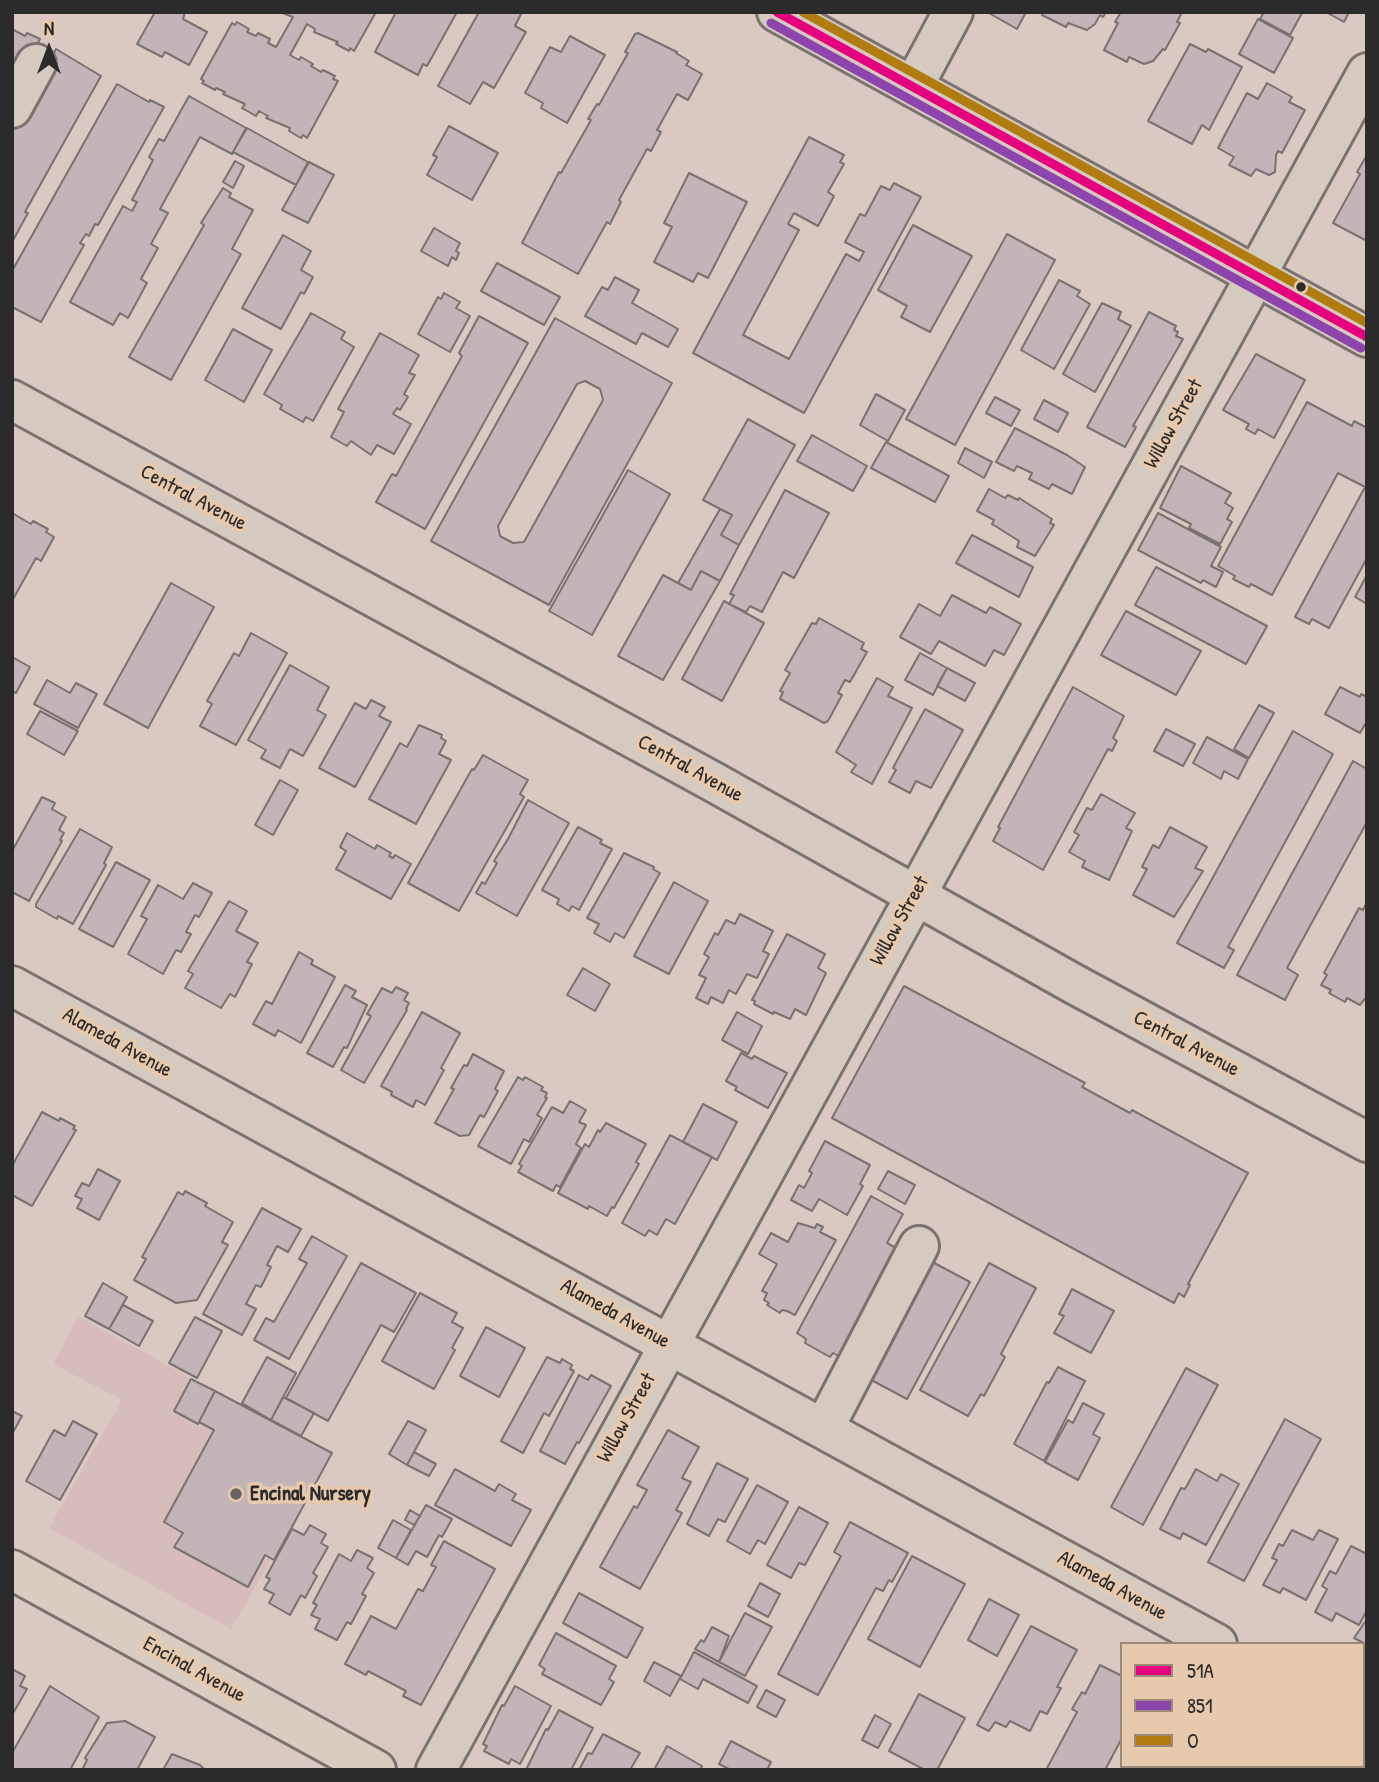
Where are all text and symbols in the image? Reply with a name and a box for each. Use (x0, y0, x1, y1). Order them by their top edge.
north arrow (14, 14, 84, 84)
text: N (44, 15, 54, 41)
unlabelled marker (1294, 280, 1308, 294)
street label: Willow Street (1139, 375, 1209, 473)
street label: Central Avenue (136, 460, 250, 536)
street label: Central Avenue (633, 730, 747, 808)
street label: Willow Street (865, 872, 935, 970)
street label: Alameda Avenue (58, 1003, 176, 1083)
street label: Central Avenue (1129, 1006, 1243, 1082)
street label: Alameda Avenue (556, 1274, 674, 1354)
street label: Willow Street (592, 1369, 662, 1467)
place label: Encinal Nursery (250, 1481, 371, 1507)
marker: Encinal Nursery (228, 1486, 244, 1502)
street label: Alameda Avenue (1053, 1546, 1171, 1626)
street label: Encinal Avenue (138, 1632, 250, 1708)
legend (1120, 1642, 1365, 1768)
text: 51A (1187, 1656, 1214, 1685)
text: 851 (1187, 1691, 1213, 1720)
text: O (1187, 1726, 1199, 1755)

